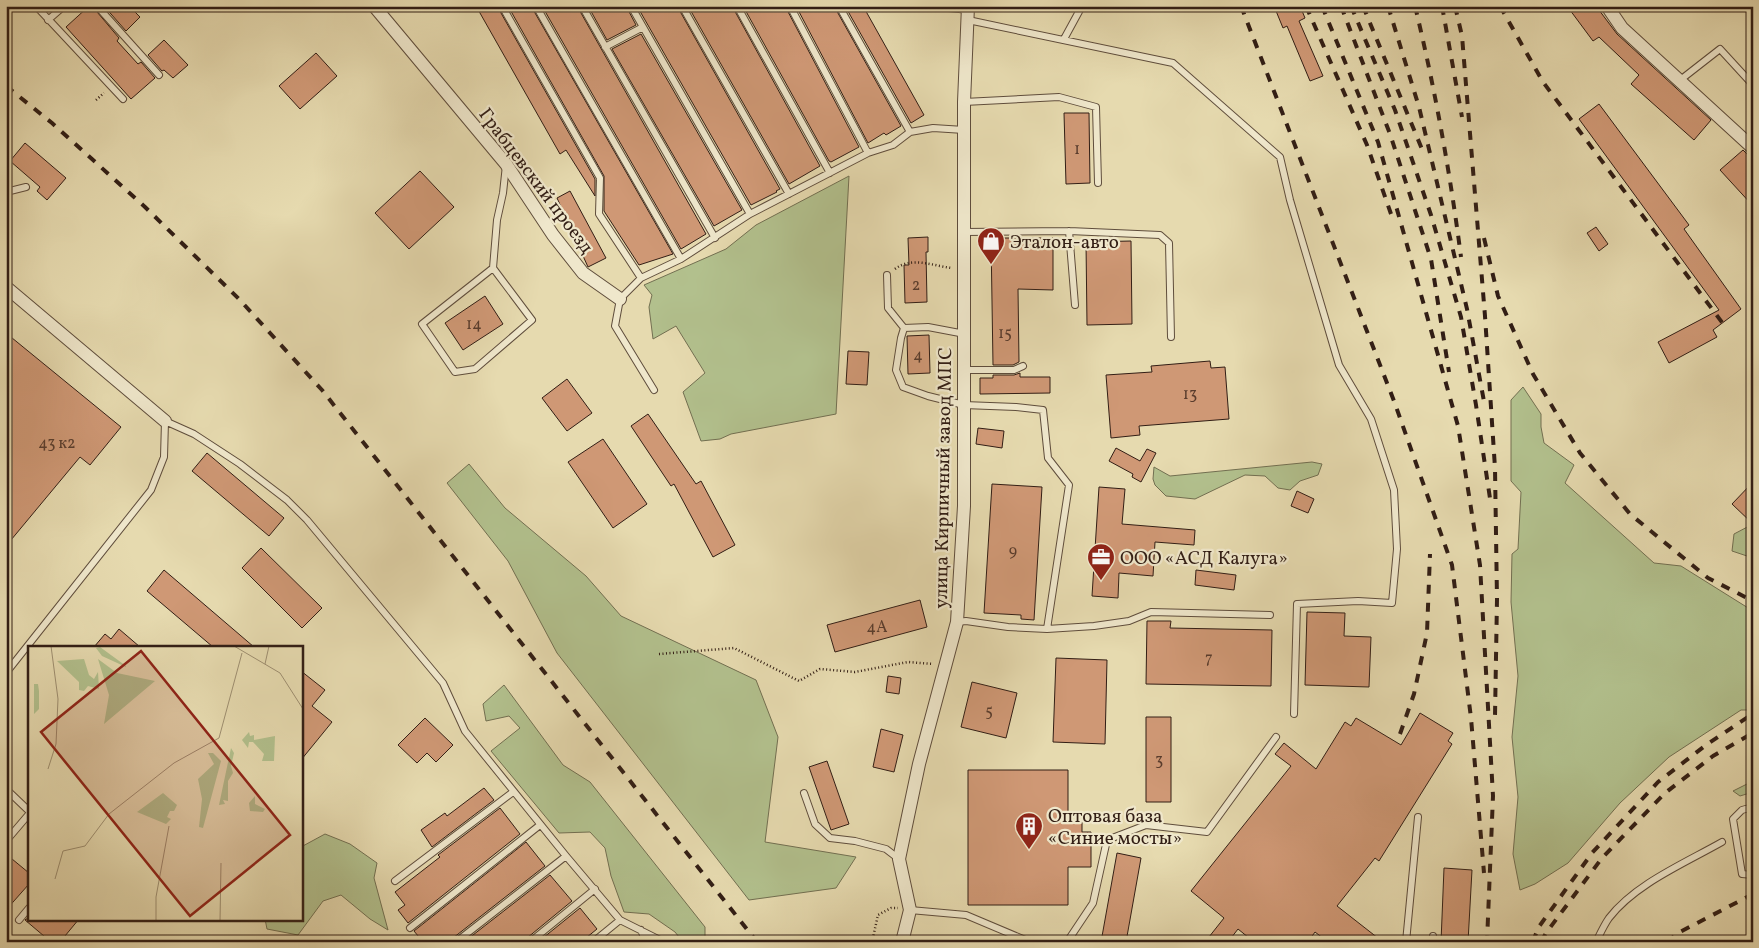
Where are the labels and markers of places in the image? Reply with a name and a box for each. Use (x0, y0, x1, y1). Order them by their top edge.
shop icon: Эталон-авто (976, 226, 1006, 265)
place label: Эталон-авто (1010, 230, 1119, 256)
office icon: ООО «АСД Калуга» (1086, 542, 1116, 581)
place label: ООО «АСД Калуга» (1120, 546, 1288, 572)
place label: Оптовая база «Синие мосты» (1048, 804, 1182, 852)
building icon: Оптовая база «Синие мосты» (1014, 811, 1044, 850)

